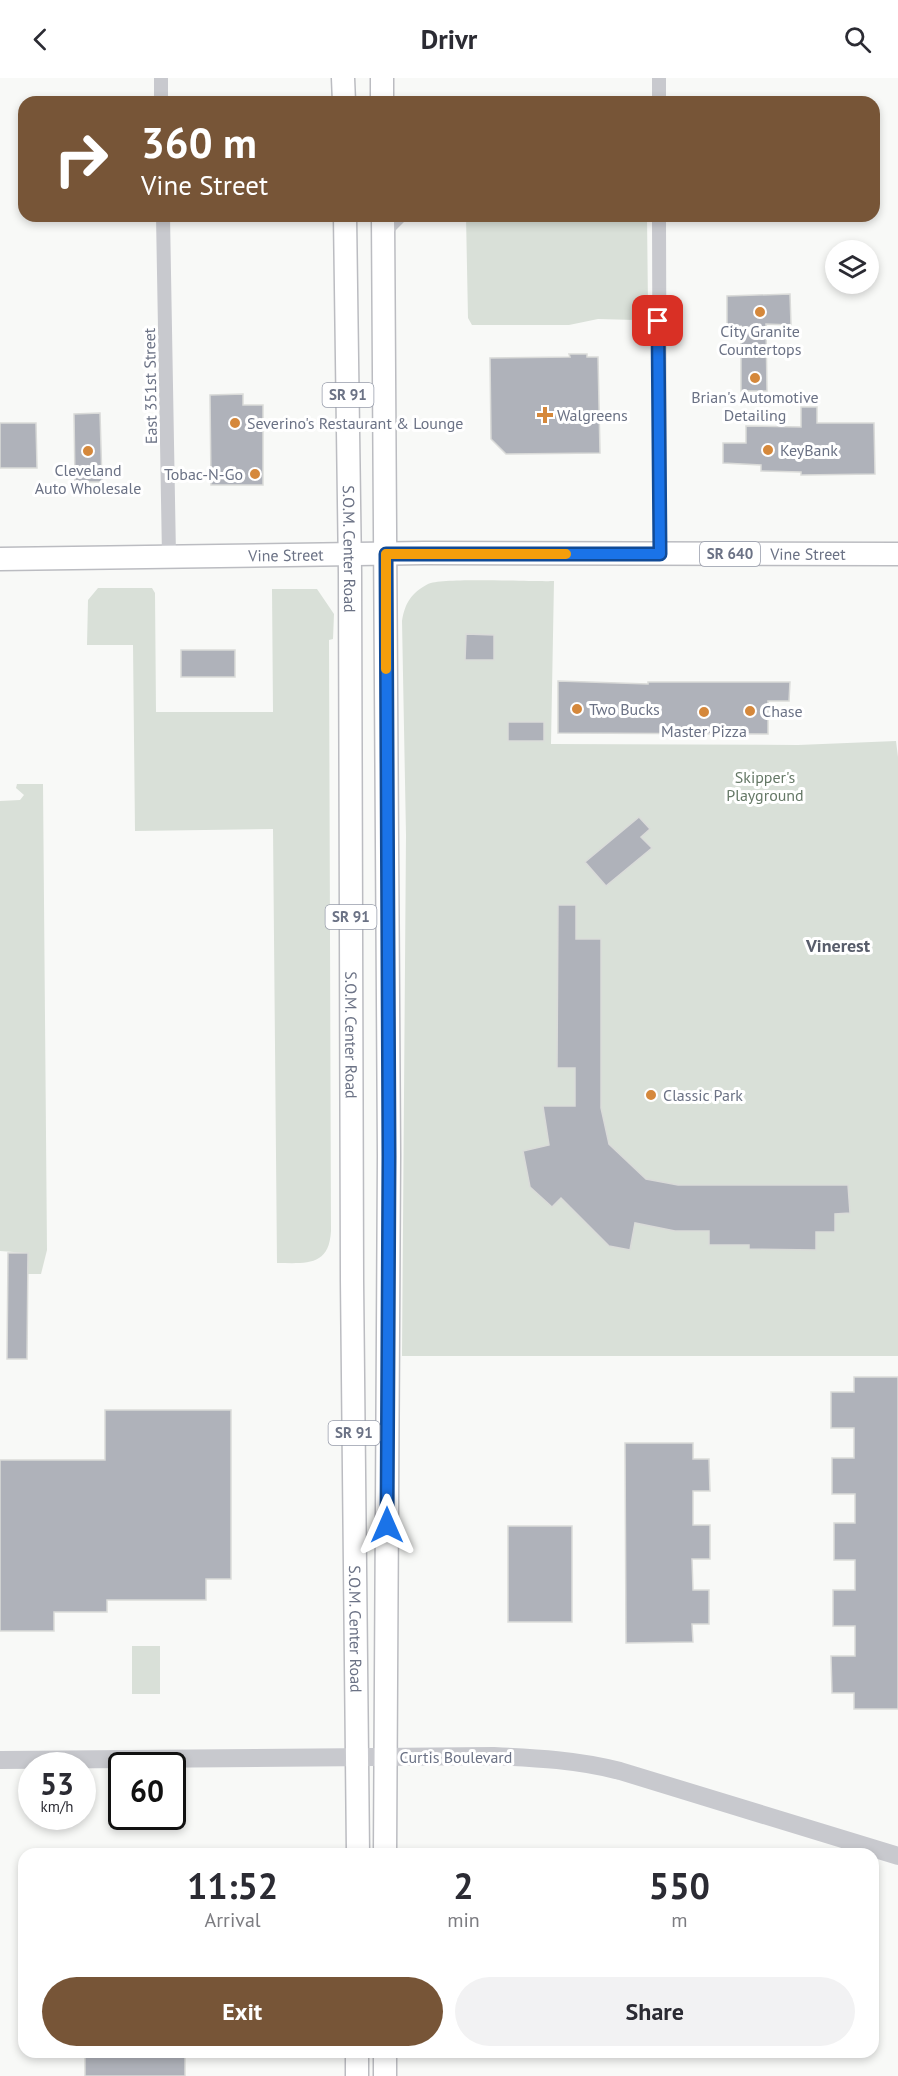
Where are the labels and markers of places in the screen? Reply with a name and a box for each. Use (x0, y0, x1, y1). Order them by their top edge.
pin (632, 295, 683, 346)
marker: City Granite Countertops (753, 305, 767, 319)
place label: City Granite Countertops (718, 321, 802, 359)
marker: Brian's Automotive Detailing (748, 371, 762, 385)
place label: Brian's Automotive Detailing (691, 387, 819, 425)
place label: Walgreens (557, 405, 628, 425)
marker: Walgreens (538, 408, 552, 422)
place label: Severino's Restaurant & Lounge (247, 413, 463, 433)
marker: Severino's Restaurant & Lounge (228, 416, 242, 430)
place label: KeyBank (780, 440, 838, 460)
marker: KeyBank (761, 443, 775, 457)
marker: Cleveland Auto Wholesale (81, 444, 95, 458)
place label: Cleveland Auto Wholesale (35, 460, 141, 498)
place label: Tobac-N-Go (164, 464, 243, 484)
marker: Tobac-N-Go (248, 467, 262, 481)
place label: Two Bucks (589, 699, 660, 719)
place label: Chase (762, 701, 803, 721)
marker: Two Bucks (570, 702, 584, 716)
marker: Chase (743, 704, 757, 718)
marker: Master Pizza (697, 705, 711, 719)
place label: Master Pizza (661, 721, 747, 741)
place label: Classic Park (663, 1085, 743, 1105)
marker: Classic Park (644, 1088, 658, 1102)

